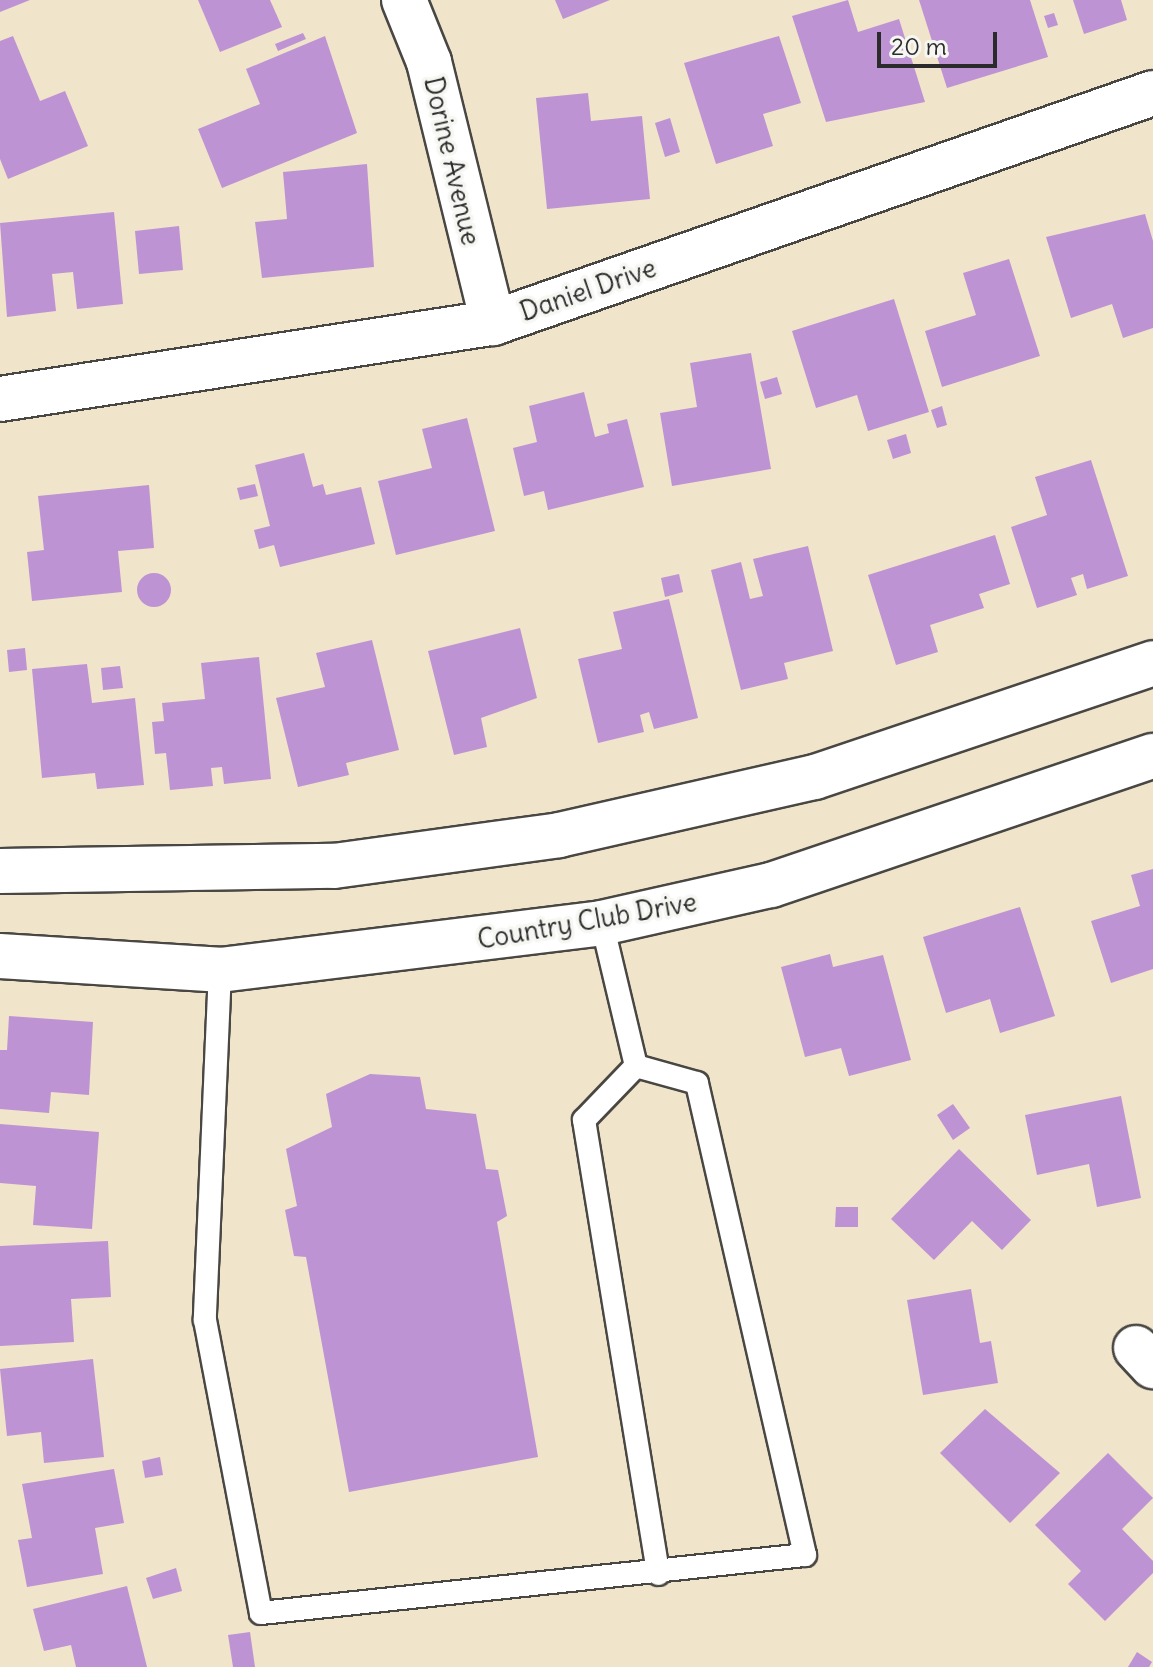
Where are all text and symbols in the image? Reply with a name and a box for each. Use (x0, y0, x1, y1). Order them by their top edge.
scale bar (881, 16, 1001, 66)
text: 20 m (891, 31, 947, 61)
street label: Dorine Avenue (417, 74, 487, 248)
street label: Daniel Drive (516, 252, 660, 328)
street label: Country Club Drive (475, 886, 699, 956)

